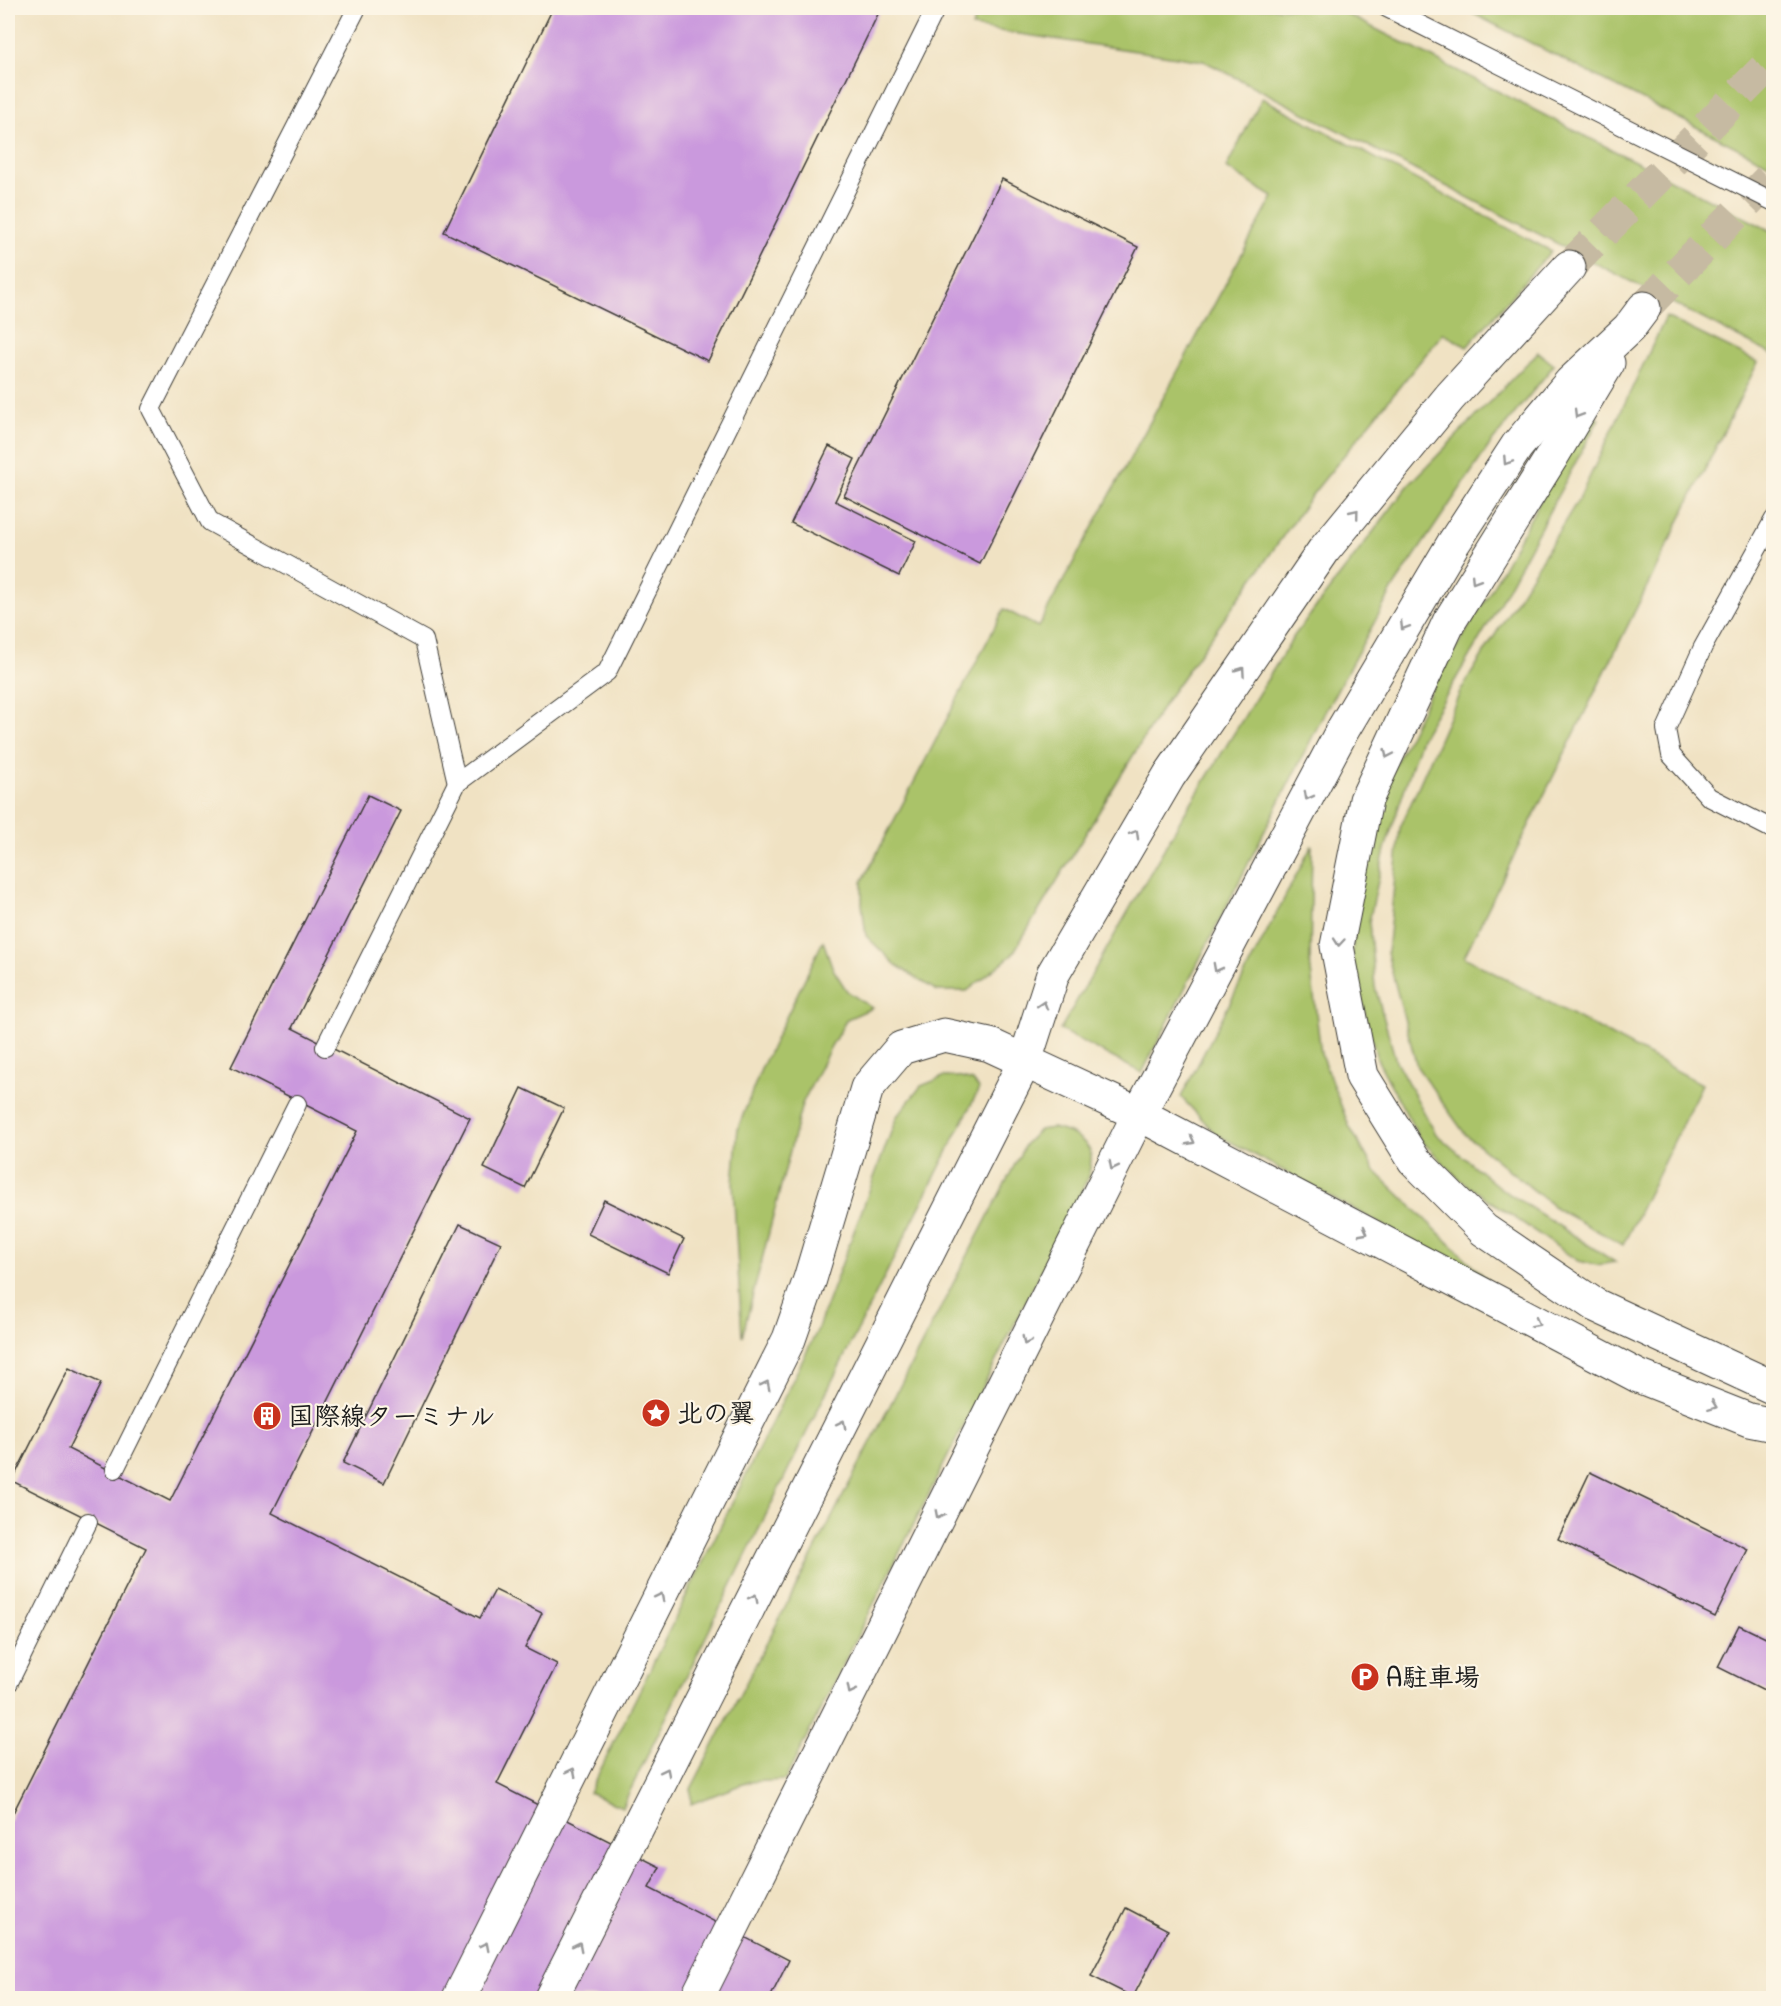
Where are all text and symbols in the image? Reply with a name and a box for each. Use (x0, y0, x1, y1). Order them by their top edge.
one-way arrow (1573, 408, 1585, 418)
one-way arrow (1503, 454, 1514, 465)
one-way arrow (1348, 509, 1359, 520)
one-way arrow (1471, 574, 1483, 584)
one-way arrow (1400, 620, 1411, 630)
one-way arrow (1234, 667, 1245, 678)
one-way arrow (1383, 748, 1395, 759)
one-way arrow (1304, 790, 1315, 800)
one-way arrow (1128, 830, 1139, 840)
one-way arrow (1333, 937, 1346, 946)
one-way arrow (1213, 962, 1224, 972)
one-way arrow (1036, 1000, 1048, 1011)
one-way arrow (1185, 1134, 1196, 1145)
one-way arrow (1109, 1160, 1121, 1171)
one-way arrow (1358, 1225, 1368, 1236)
one-way arrow (1530, 1316, 1541, 1327)
one-way arrow (1022, 1334, 1033, 1345)
one-way arrow (758, 1381, 770, 1392)
place icon: 北の翼 (640, 1397, 672, 1429)
place label: 北の翼 (677, 1397, 755, 1435)
one-way arrow (1707, 1398, 1717, 1411)
building icon: 国際線ターミナル (251, 1400, 283, 1432)
place label: 国際線ターミナル (288, 1400, 495, 1438)
one-way arrow (834, 1420, 846, 1431)
one-way arrow (934, 1509, 946, 1520)
one-way arrow (652, 1593, 664, 1604)
one-way arrow (746, 1594, 758, 1605)
parking icon: A駐車場 (1349, 1661, 1381, 1693)
place label: A駐車場 (1386, 1661, 1480, 1699)
one-way arrow (847, 1683, 859, 1694)
one-way arrow (565, 1767, 577, 1778)
one-way arrow (659, 1768, 670, 1779)
one-way arrow (478, 1942, 489, 1953)
one-way arrow (571, 1942, 582, 1953)

